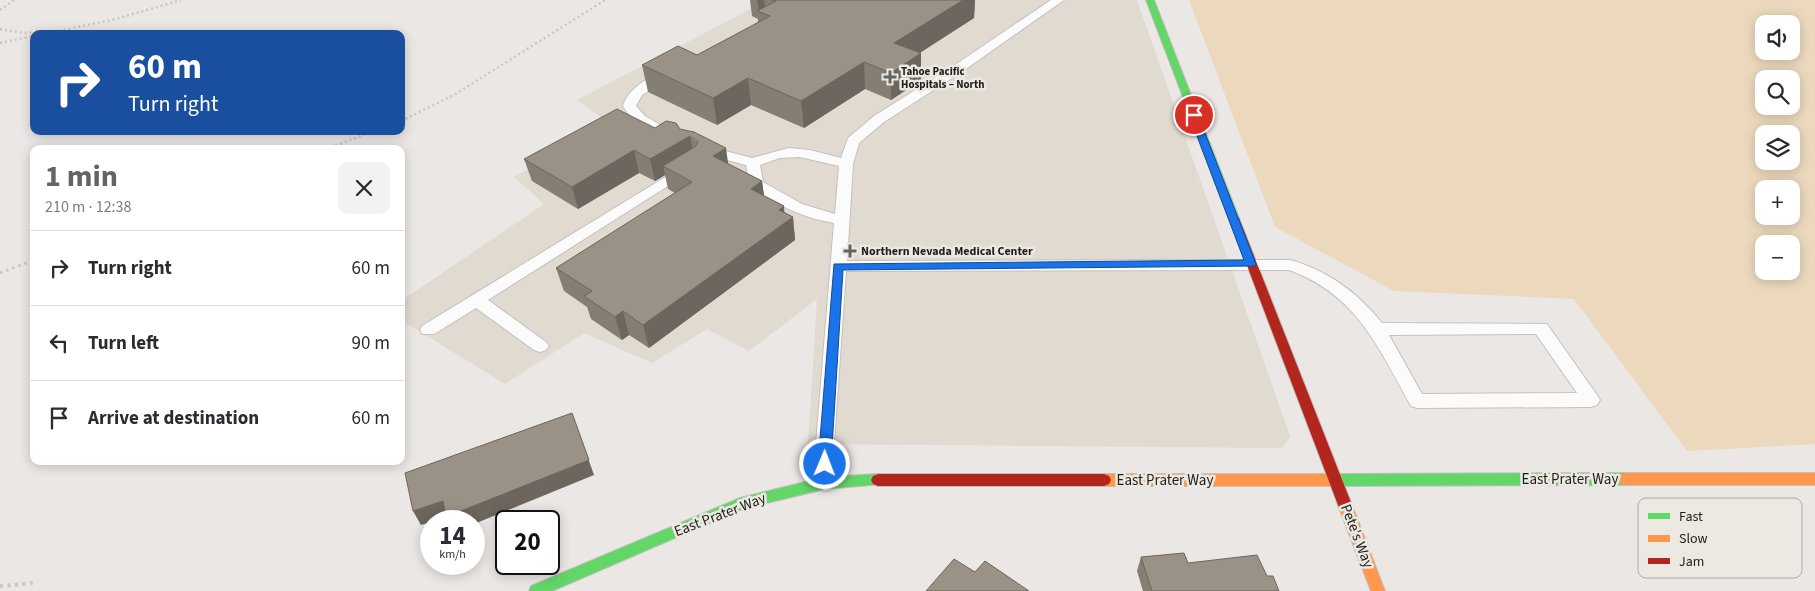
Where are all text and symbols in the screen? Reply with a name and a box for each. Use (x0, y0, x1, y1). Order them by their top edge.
map controls (1755, 15, 1800, 280)
button: sound (1755, 15, 1800, 60)
text: 60 m (128, 42, 202, 92)
icon: right (45, 50, 110, 115)
place label: Tahoe Pacific Hospitals – North (901, 64, 984, 92)
marker: Tahoe Pacific Hospitals – North (883, 70, 897, 84)
button: search (1755, 70, 1800, 115)
text: Turn right (128, 88, 218, 120)
pin (1173, 94, 1215, 136)
icon: arrive (1180, 101, 1208, 129)
button: layers (1755, 125, 1800, 170)
text: 1 min (45, 155, 118, 198)
button: close (338, 162, 390, 214)
button: + (1755, 180, 1800, 225)
text: 210 m · 12:38 (45, 196, 132, 218)
button: − (1755, 235, 1800, 280)
place label: Northern Nevada Medical Center (861, 243, 1033, 260)
marker: Northern Nevada Medical Center (843, 244, 857, 258)
icon: right (45, 254, 73, 282)
text: Turn right (88, 255, 172, 282)
text: 60 m (352, 255, 390, 282)
icon: left (45, 329, 73, 357)
text: Turn left (88, 330, 159, 357)
text: 90 m (352, 330, 390, 357)
icon: arrive (45, 404, 73, 432)
text: Arrive at destination (88, 405, 259, 432)
text: 60 m (352, 405, 390, 432)
position arrow (798, 437, 850, 489)
street label: East Prater Way (1522, 469, 1618, 490)
street label: East Prater Way (1117, 470, 1213, 491)
street label: East Prater Way (671, 488, 769, 542)
legend (1638, 498, 1802, 578)
street label: Pete's Way (1335, 501, 1379, 571)
text: Fast (1679, 507, 1703, 527)
speed limit sign: 20 (495, 510, 560, 575)
text: 14 (439, 518, 466, 554)
text: Slow (1679, 529, 1708, 549)
text: km/h (439, 546, 466, 563)
text: Jam (1679, 552, 1704, 572)

